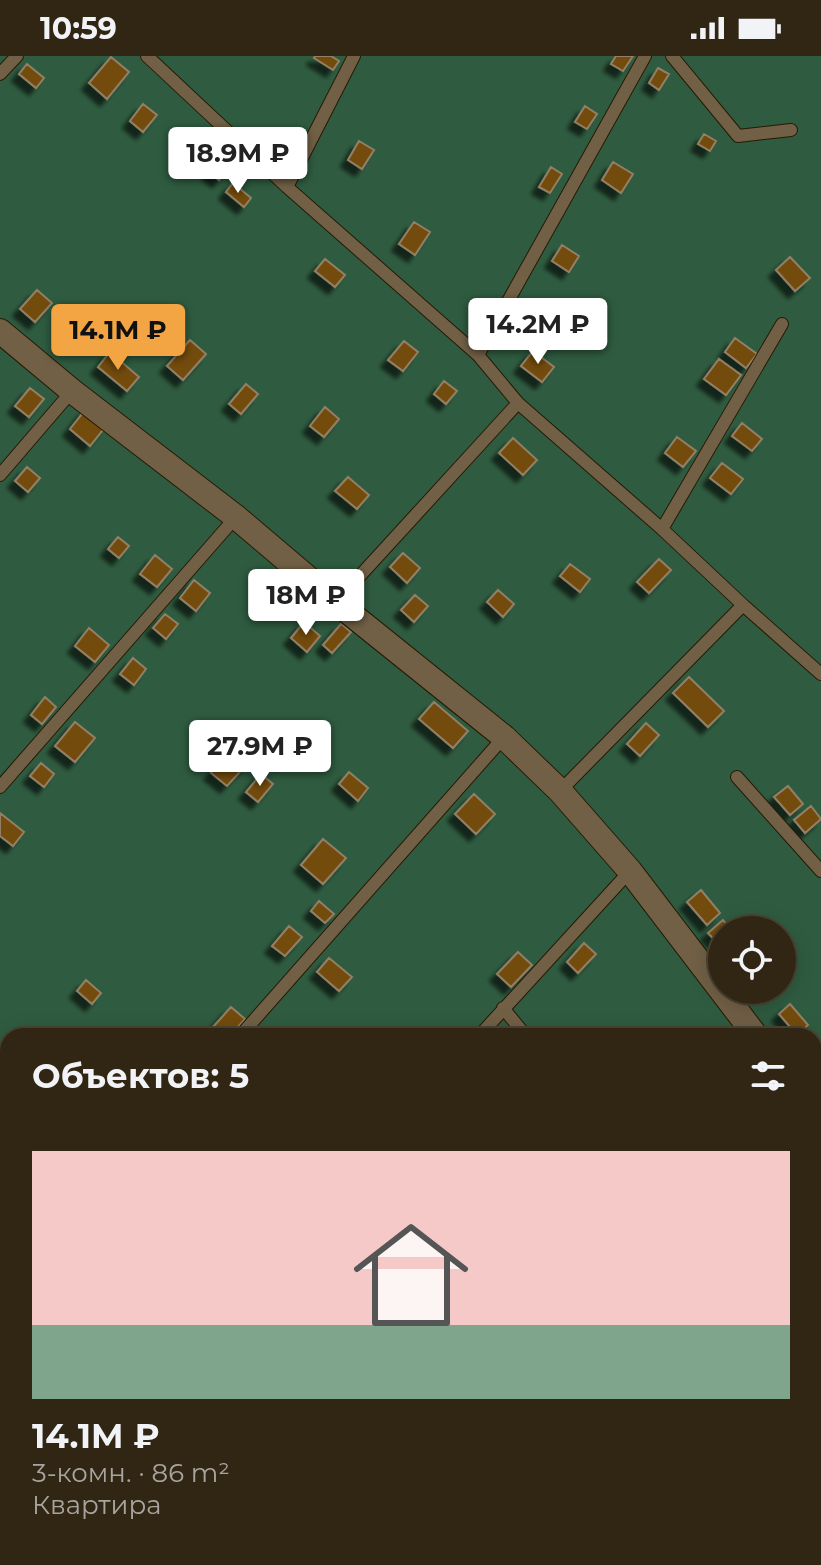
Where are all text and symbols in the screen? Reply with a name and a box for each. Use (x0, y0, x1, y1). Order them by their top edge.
text: 10:59 (40, 10, 117, 47)
pin: 18.9M ₽ (164, 127, 312, 195)
text: 18.9M ₽ (186, 137, 290, 169)
pin: 14.2M ₽ (464, 298, 612, 366)
pin: 14.1M ₽ (44, 304, 192, 372)
text: 14.2M ₽ (486, 308, 590, 340)
text: 14.1M ₽ (69, 314, 167, 346)
pin: 18M ₽ (250, 569, 362, 637)
text: 18M ₽ (266, 579, 346, 611)
pin: 27.9M ₽ (186, 720, 334, 788)
text: 27.9M ₽ (207, 730, 313, 762)
map controls (708, 916, 796, 1004)
button: locate (708, 916, 796, 1004)
icon: filters (746, 1054, 790, 1098)
text: Объектов: 5 (32, 1055, 249, 1097)
icon: home (339, 1203, 483, 1347)
text: 14.1M ₽ (32, 1415, 160, 1457)
text: 3-комн. · 86 m² (32, 1457, 230, 1489)
text: Квартира (32, 1489, 161, 1521)

